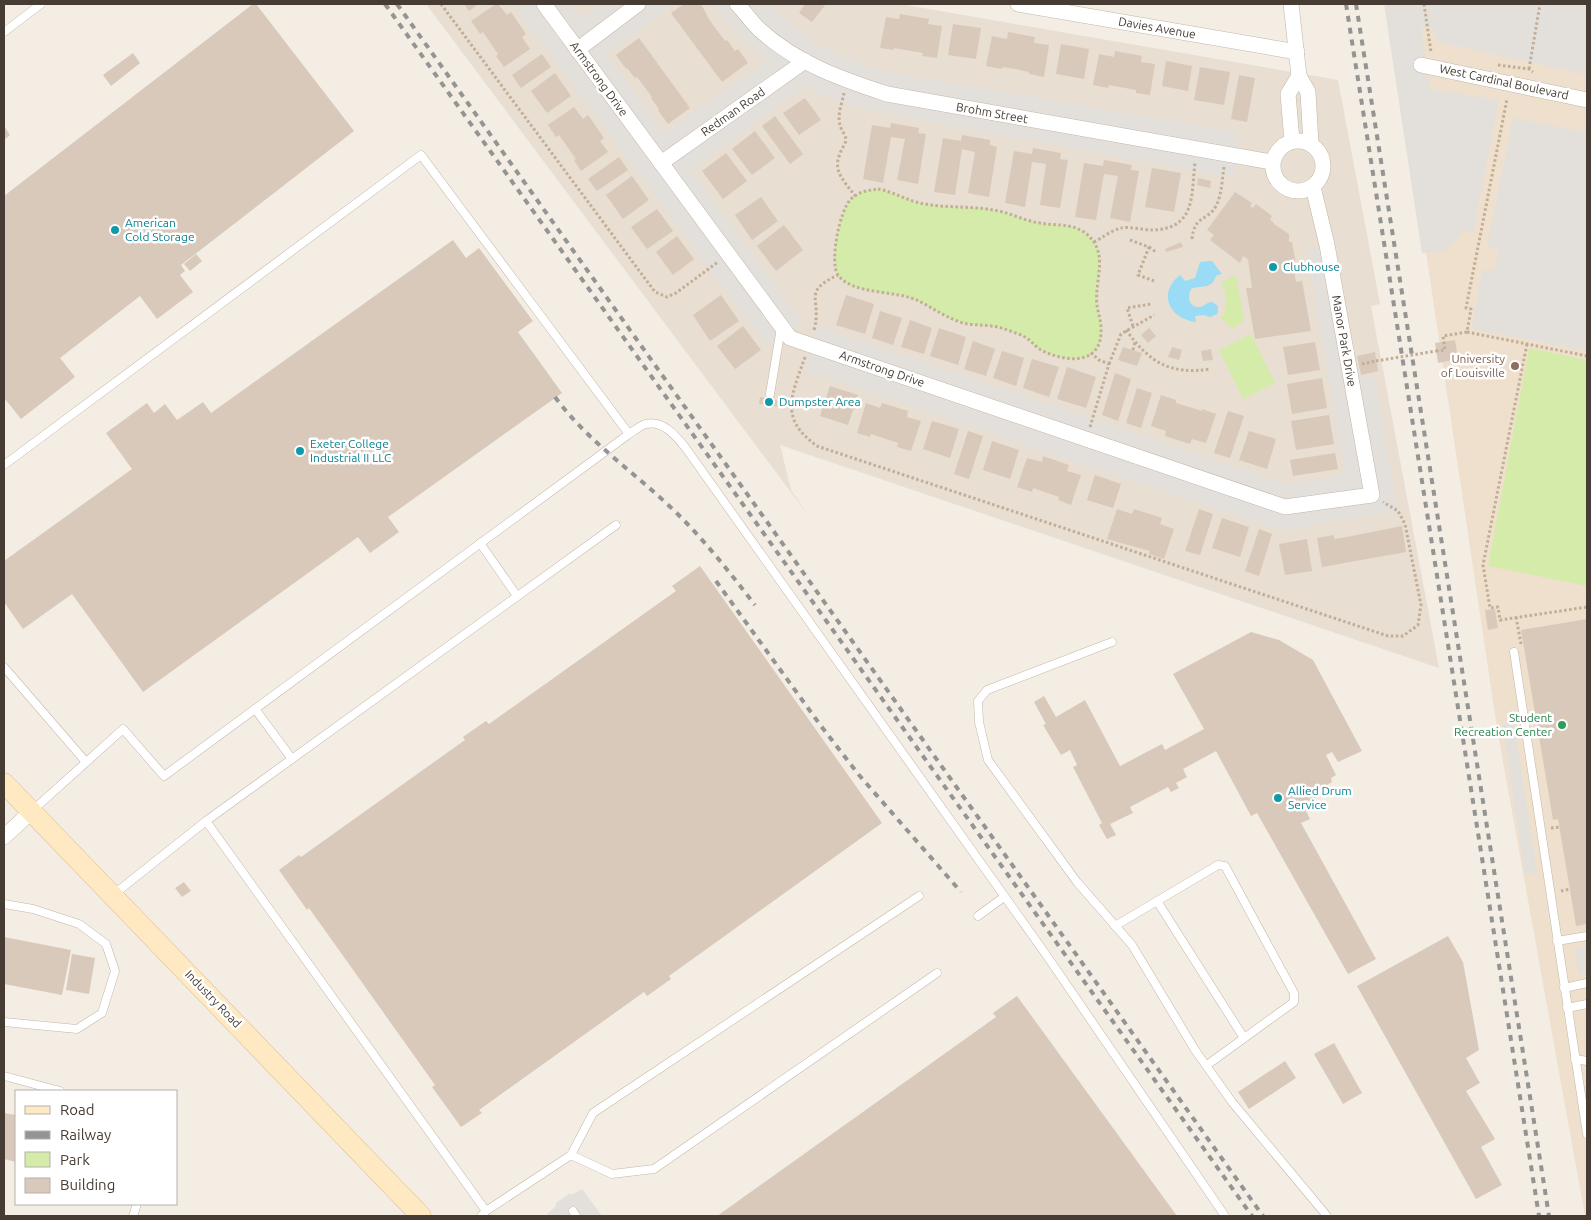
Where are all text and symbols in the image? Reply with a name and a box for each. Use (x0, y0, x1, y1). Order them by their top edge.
street label: Davies Avenue (1117, 14, 1197, 41)
street label: Armstrong Drive (568, 39, 631, 119)
street label: West Cardinal Boulevard (1438, 61, 1570, 102)
street label: Redman Road (698, 85, 767, 138)
street label: Brohm Street (955, 100, 1029, 125)
place label: American Cold Storage (125, 216, 195, 243)
marker: American Cold Storage (109, 224, 121, 236)
place label: Clubhouse (1283, 260, 1340, 273)
marker: Clubhouse (1267, 261, 1279, 273)
street label: Manor Park Drive (1330, 294, 1359, 388)
street label: Armstrong Drive (838, 348, 926, 389)
place label: University of Louisville (1441, 352, 1505, 379)
marker: University of Louisville (1509, 360, 1521, 372)
place label: Dumpster Area (779, 395, 861, 408)
marker: Dumpster Area (763, 396, 775, 408)
place label: Exeter College Industrial II LLC (310, 437, 392, 464)
marker: Exeter College Industrial II LLC (294, 445, 306, 457)
place label: Student Recreation Center (1454, 711, 1552, 738)
marker: Student Recreation Center (1556, 719, 1568, 731)
place label: Allied Drum Service (1288, 784, 1352, 811)
marker: Allied Drum Service (1272, 792, 1284, 804)
street label: Industry Road (183, 967, 244, 1030)
legend (15, 1090, 178, 1205)
text: Road (60, 1101, 95, 1118)
text: Railway (60, 1126, 111, 1143)
text: Park (60, 1151, 90, 1168)
text: Building (60, 1176, 115, 1193)

